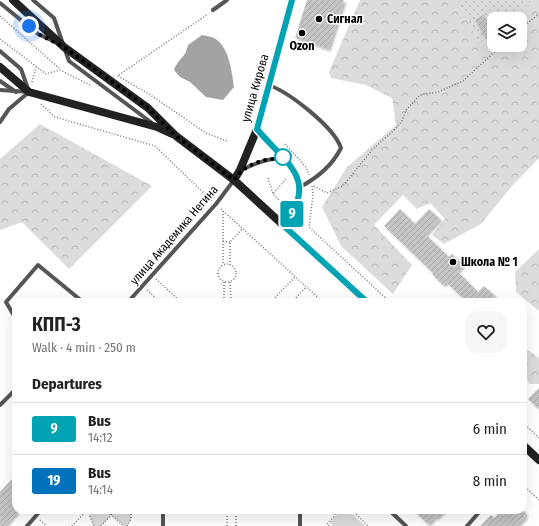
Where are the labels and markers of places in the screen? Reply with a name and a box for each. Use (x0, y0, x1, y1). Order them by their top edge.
place label: Сигнал (327, 12, 363, 26)
marker: Сигнал (314, 14, 324, 24)
marker: Ozon (297, 28, 307, 38)
place label: Ozon (289, 39, 315, 53)
unlabelled marker (274, 148, 292, 166)
place label: Школа № 1 (461, 255, 518, 269)
marker: Школа № 1 (448, 257, 458, 267)

